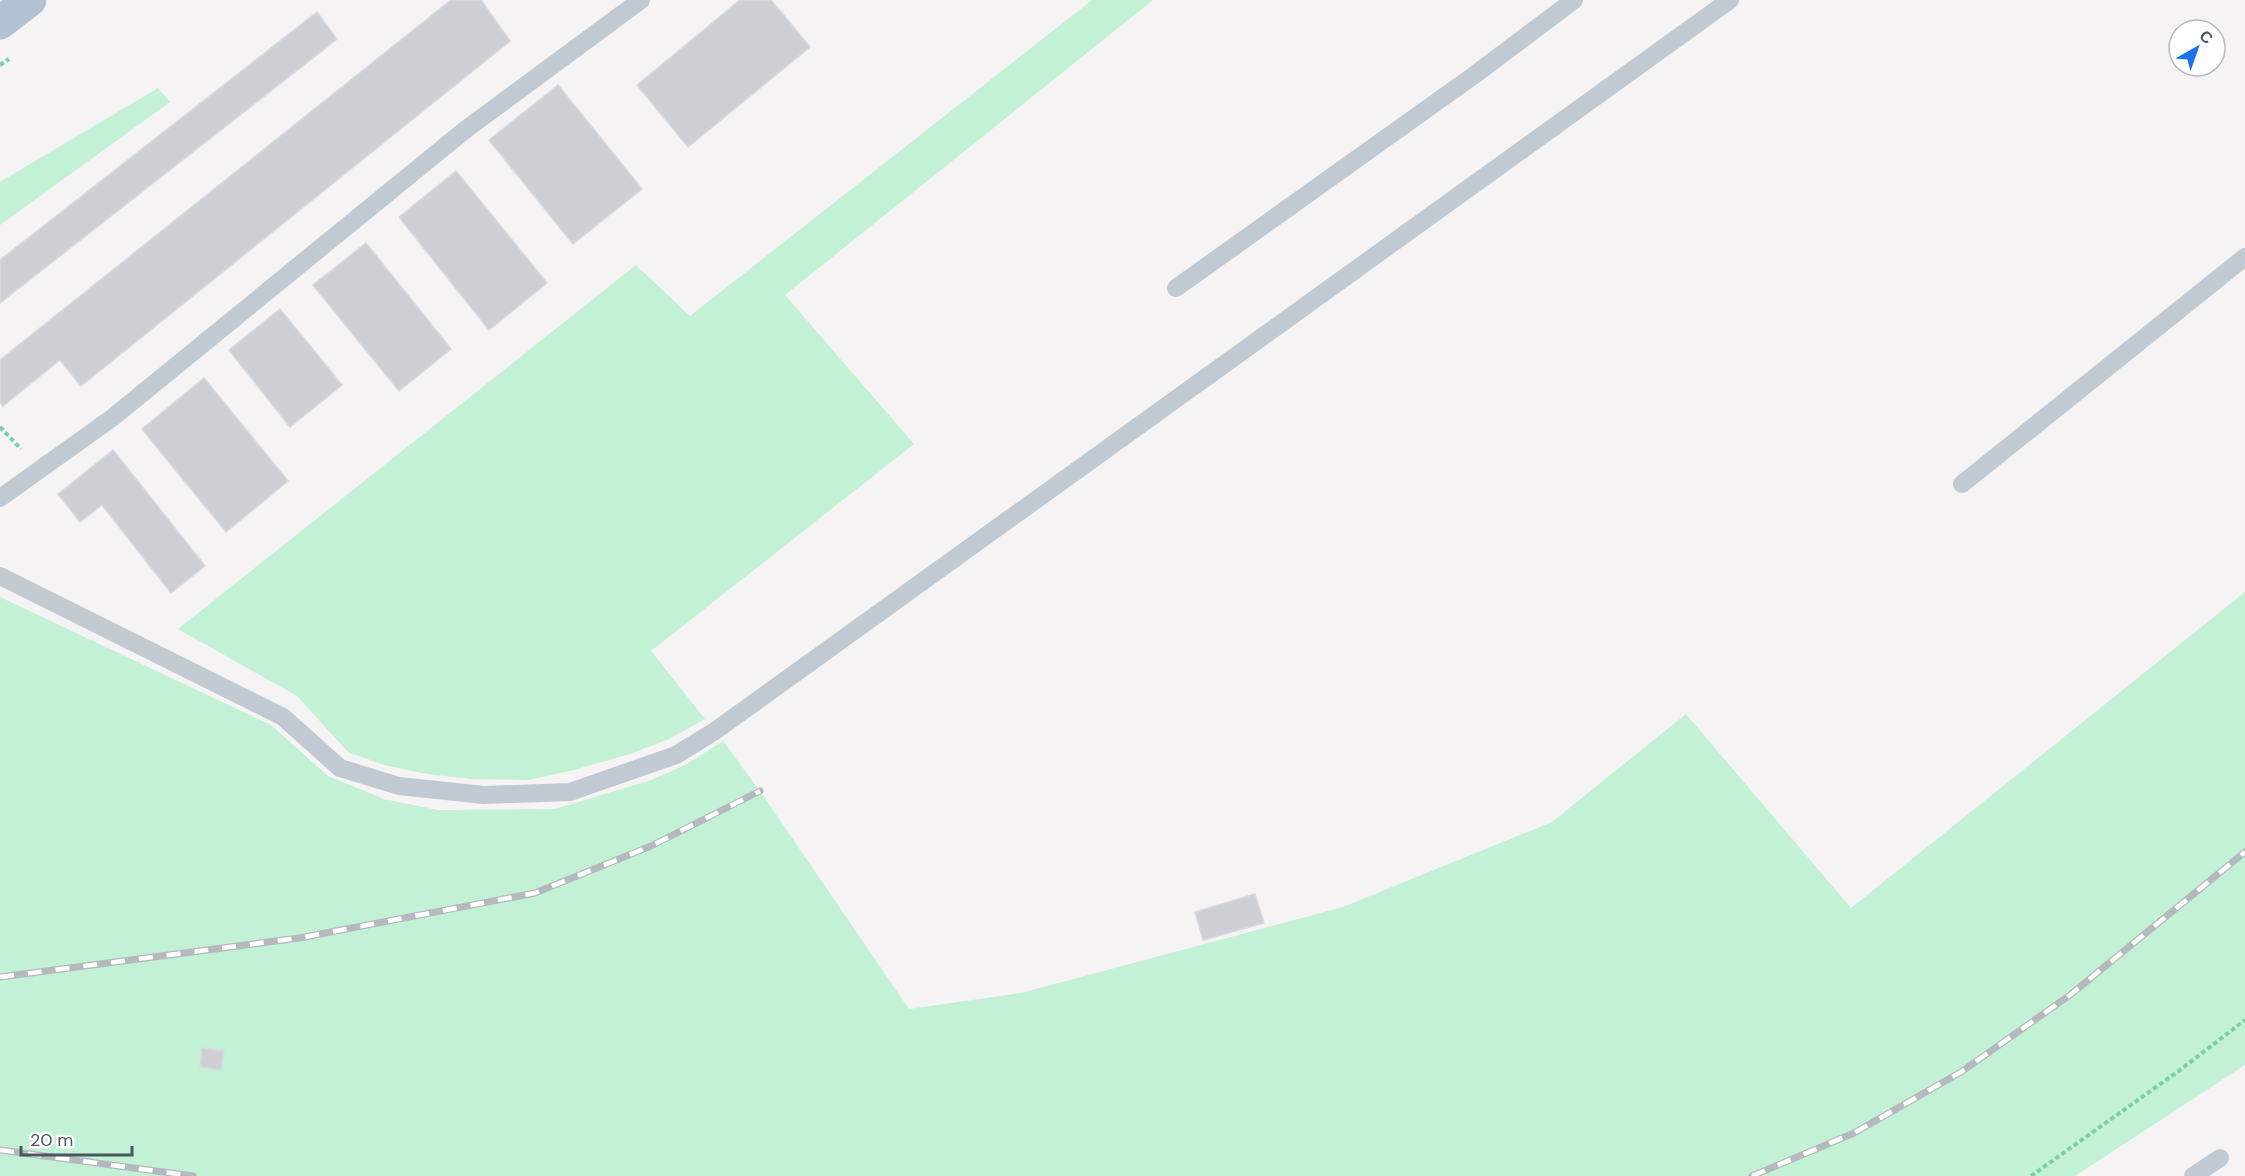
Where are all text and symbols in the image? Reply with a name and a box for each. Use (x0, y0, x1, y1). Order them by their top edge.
north arrow (2167, 18, 2227, 78)
text: С (2195, 25, 2218, 49)
scale bar (21, 1119, 132, 1157)
text: 20 m (30, 1128, 73, 1152)

